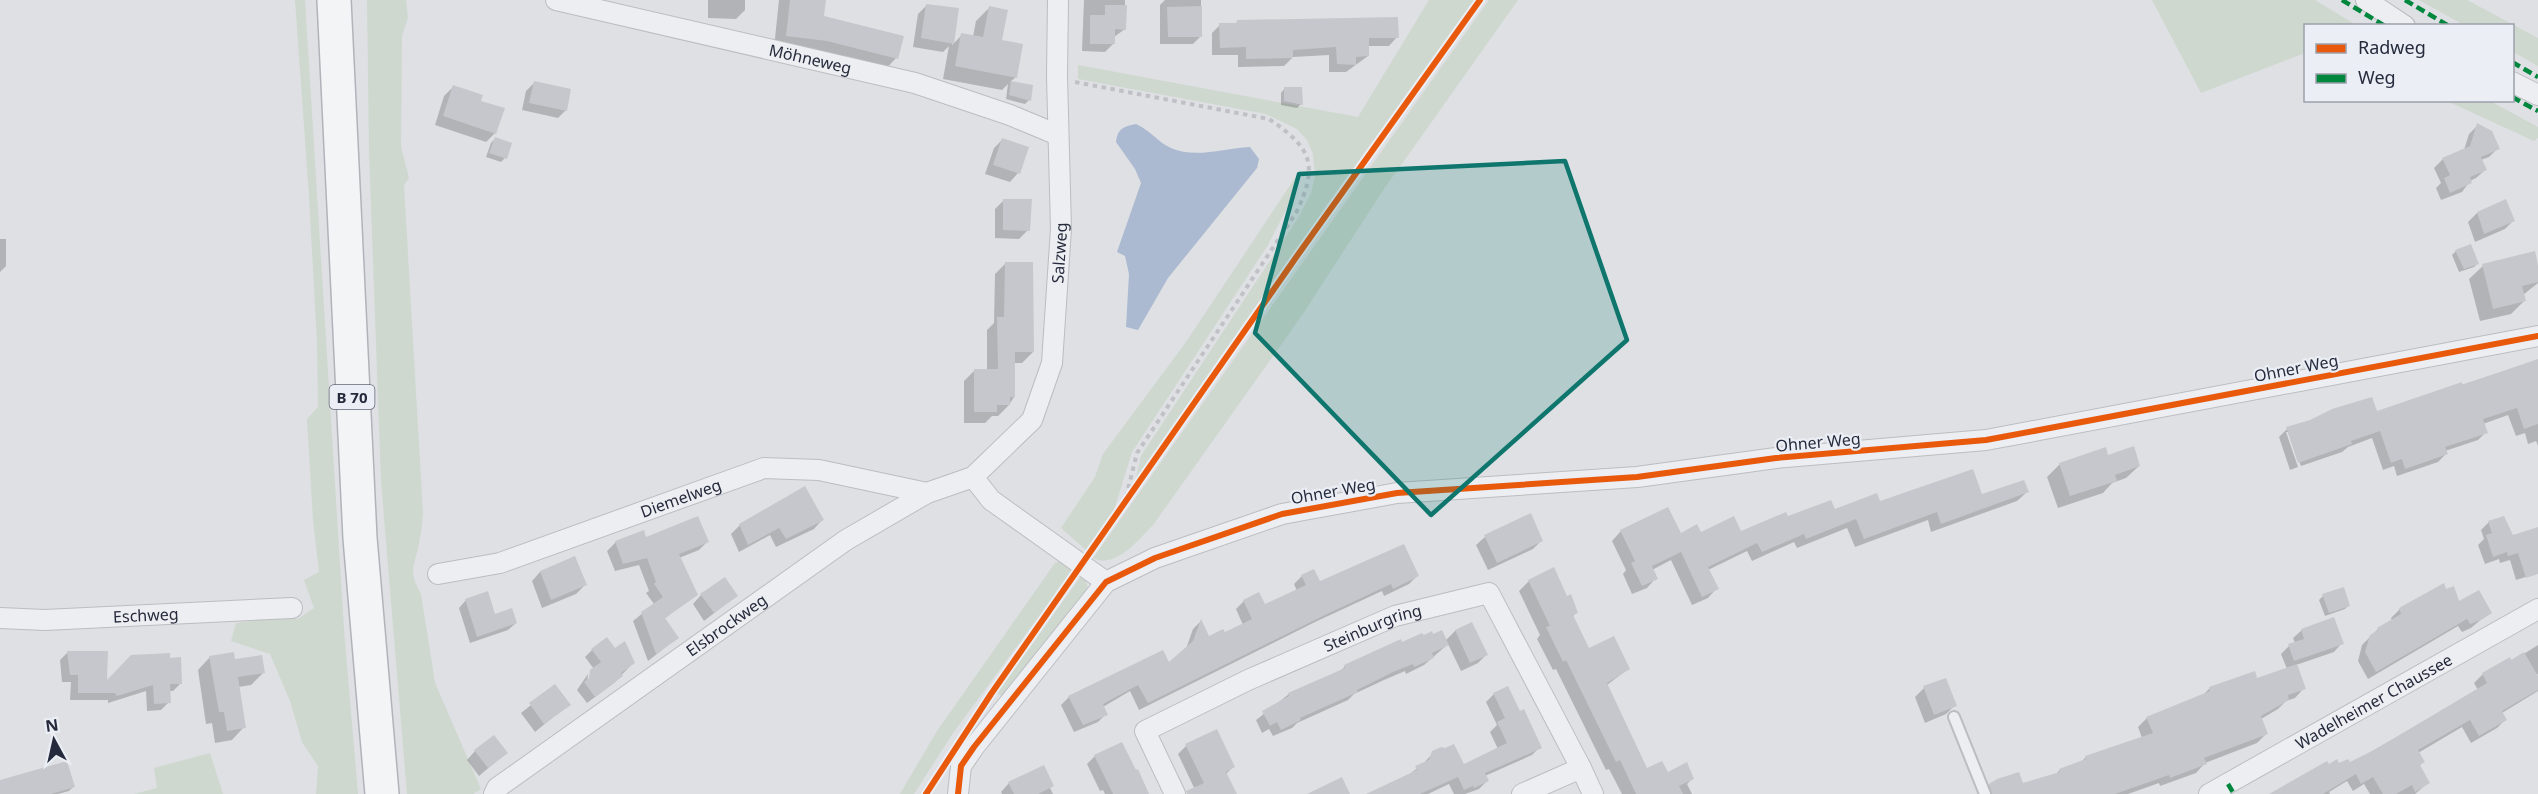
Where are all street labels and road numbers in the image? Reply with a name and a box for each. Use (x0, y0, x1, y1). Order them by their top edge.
street label: Möhneweg (767, 39, 854, 79)
street label: Salzweg (1046, 222, 1072, 284)
street label: Ohner Weg (2252, 349, 2340, 387)
road number: B 70 (330, 385, 374, 409)
street label: Ohner Weg (1774, 427, 1862, 457)
street label: Diemelweg (637, 473, 724, 523)
street label: Ohner Weg (1289, 473, 1377, 509)
street label: Elsbrockweg (682, 589, 771, 661)
street label: Steinburgring (1320, 599, 1424, 657)
street label: Eschweg (113, 603, 179, 628)
street label: Wadelheimer Chaussee (2291, 648, 2456, 754)

